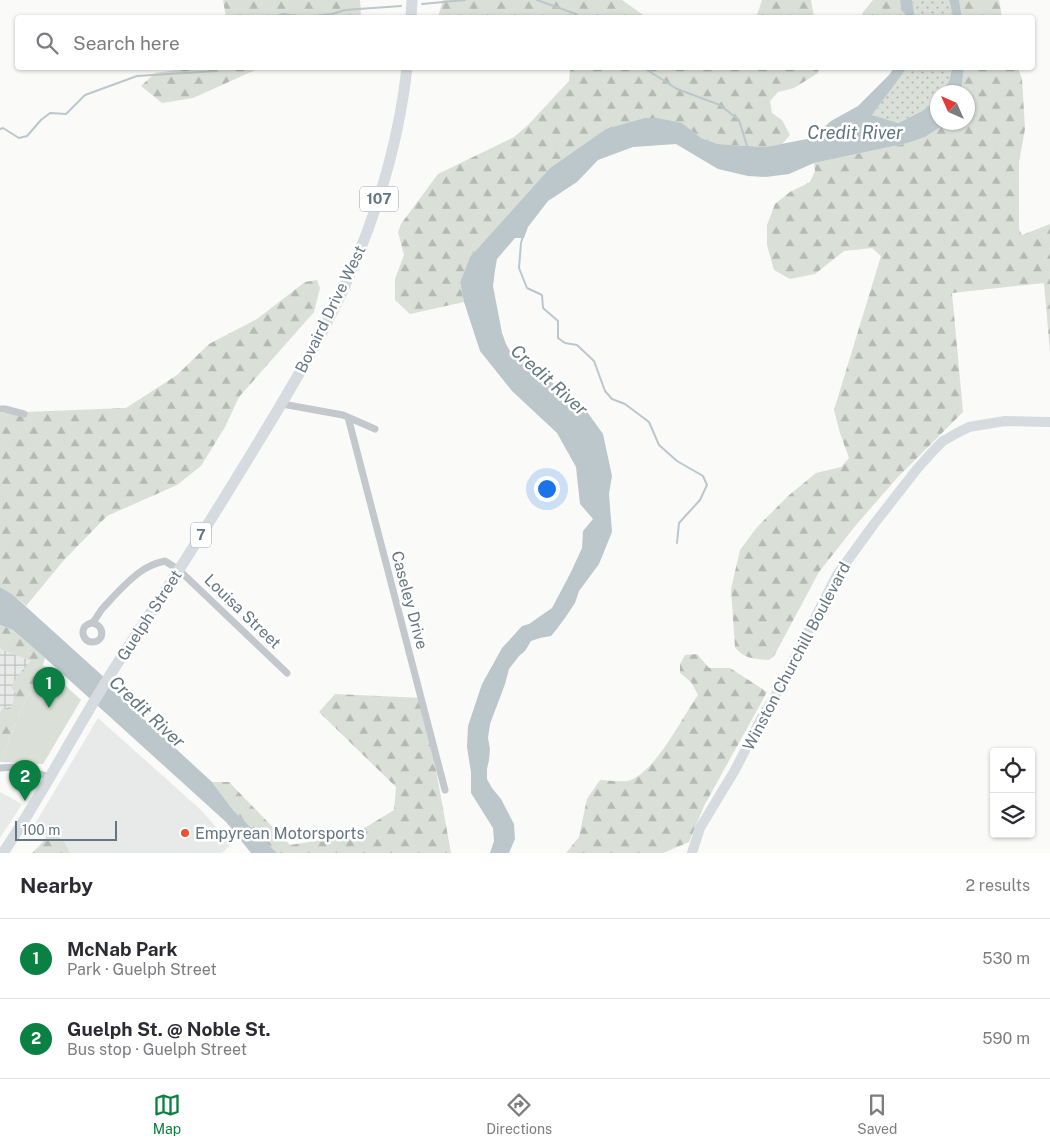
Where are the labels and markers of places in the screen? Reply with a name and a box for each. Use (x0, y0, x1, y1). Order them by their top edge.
pin: 1 (33, 667, 65, 708)
pin: 2 (9, 760, 41, 801)
place label: Empyrean Motorsports (195, 824, 365, 843)
marker: Empyrean Motorsports (179, 827, 191, 839)

